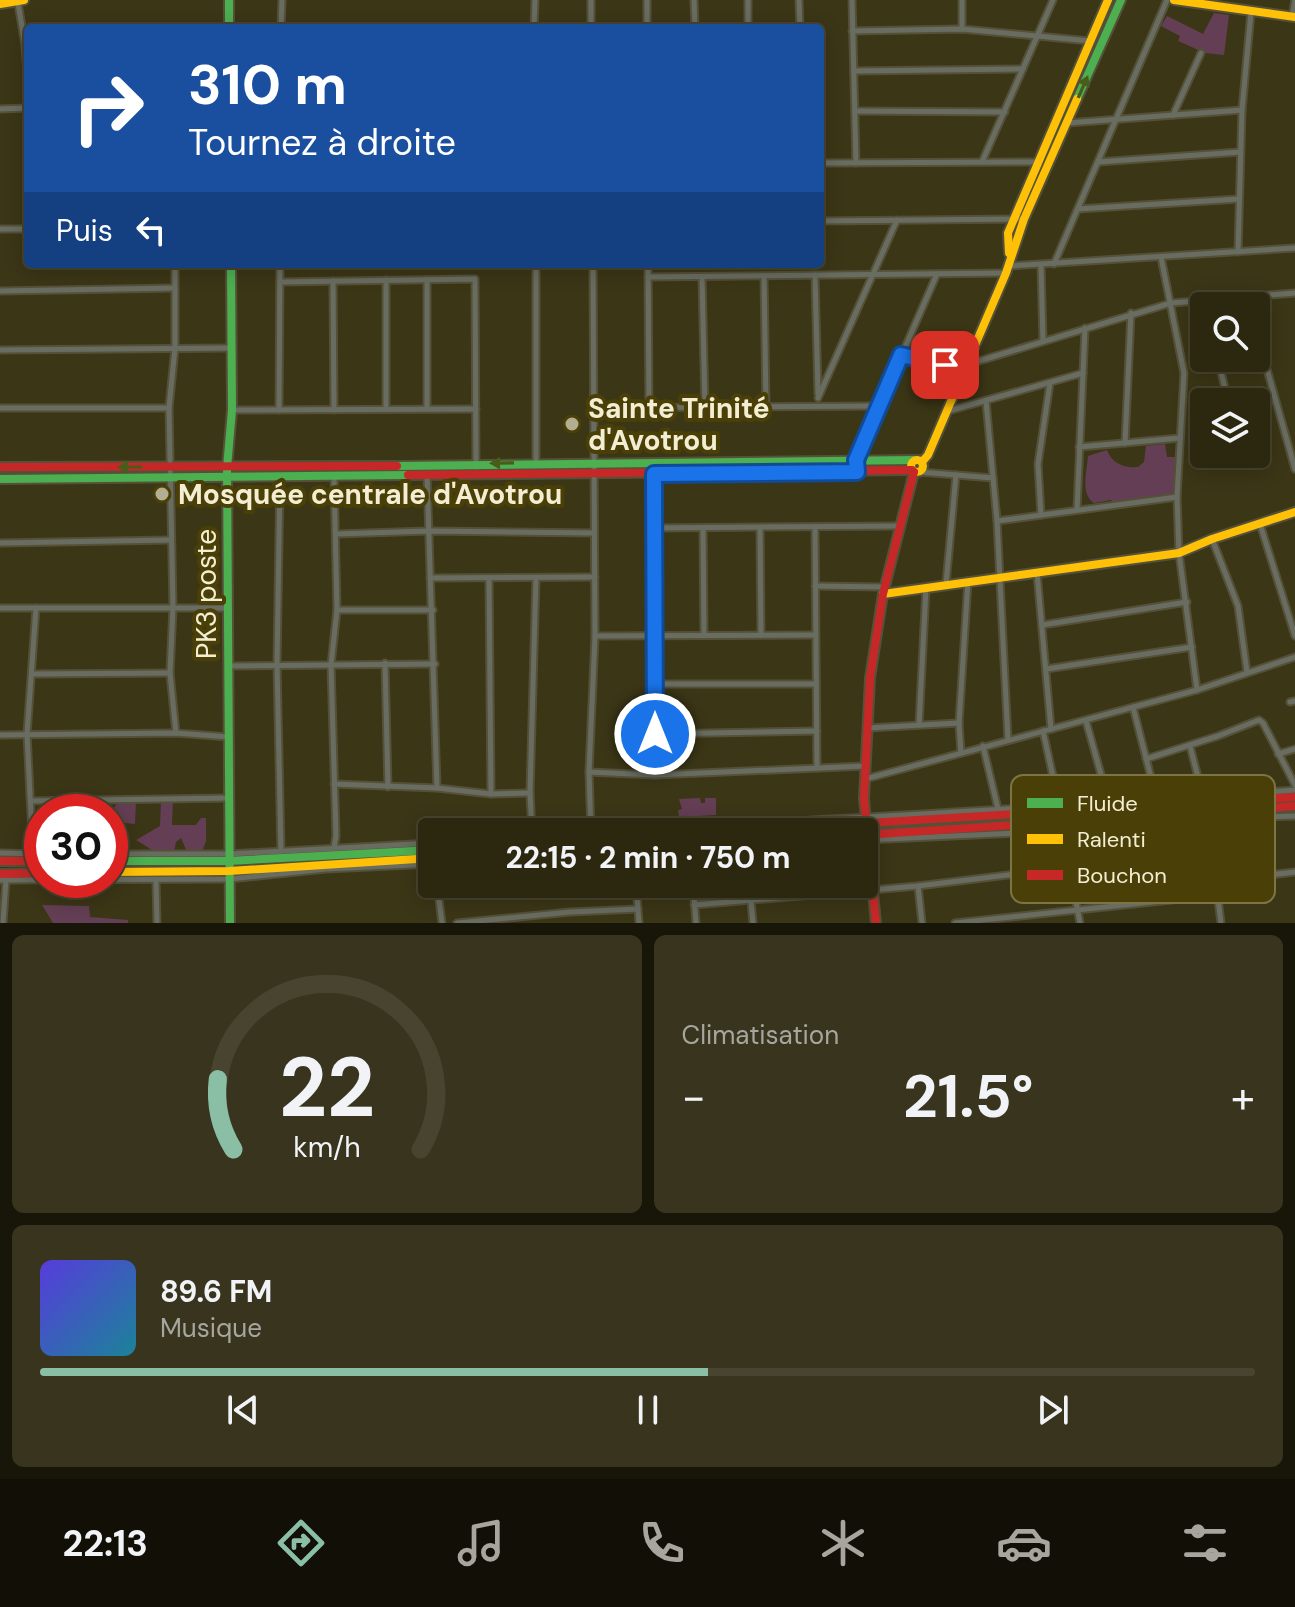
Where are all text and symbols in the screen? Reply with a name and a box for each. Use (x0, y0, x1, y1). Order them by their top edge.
text: 310 m (188, 48, 347, 121)
icon: right (56, 56, 160, 160)
one-way arrow (1076, 75, 1089, 98)
text: Tournez à droite (188, 119, 456, 166)
icon: left (129, 208, 173, 252)
text: Puis (56, 211, 113, 250)
map controls (1190, 292, 1270, 468)
button: search (1190, 292, 1270, 372)
pin (911, 331, 979, 399)
icon: arrive (923, 343, 967, 387)
button: layers (1190, 388, 1270, 468)
place label: Sainte Trinité d'Avotrou (588, 390, 770, 459)
marker: Sainte Trinité d'Avotrou (563, 415, 581, 433)
one-way arrow (489, 457, 514, 470)
one-way arrow (117, 461, 142, 473)
place label: Mosquée centrale d'Avotrou (178, 476, 562, 513)
marker: Mosquée centrale d'Avotrou (153, 485, 171, 503)
street label: PK3 poste (188, 529, 225, 659)
position arrow (613, 692, 697, 776)
legend (1011, 775, 1275, 903)
text: Fluide (1077, 789, 1138, 818)
speed limit sign: 30 (24, 794, 128, 898)
text: Ralenti (1077, 825, 1146, 854)
text: 22:15 · 2 min · 750 m (506, 838, 790, 877)
text: Bouchon (1077, 861, 1167, 890)
text: Climatisation (682, 1018, 839, 1052)
text: 22 (279, 1033, 375, 1142)
text: 21.5° (903, 1057, 1034, 1136)
text: − (682, 1068, 706, 1126)
text: + (1231, 1068, 1255, 1126)
text: km/h (293, 1129, 361, 1166)
text: 89.6 FM (160, 1272, 272, 1311)
text: Musique (160, 1311, 262, 1345)
icon: previous (221, 1388, 265, 1432)
icon: pause (626, 1388, 670, 1432)
icon: next (1031, 1388, 1075, 1432)
icon: directions (273, 1515, 329, 1571)
icon: music (453, 1515, 509, 1571)
icon: phone (634, 1515, 690, 1571)
icon: climate (815, 1515, 871, 1571)
icon: car (996, 1515, 1052, 1571)
icon: filters (1177, 1515, 1233, 1571)
text: 22:13 (62, 1520, 148, 1567)

